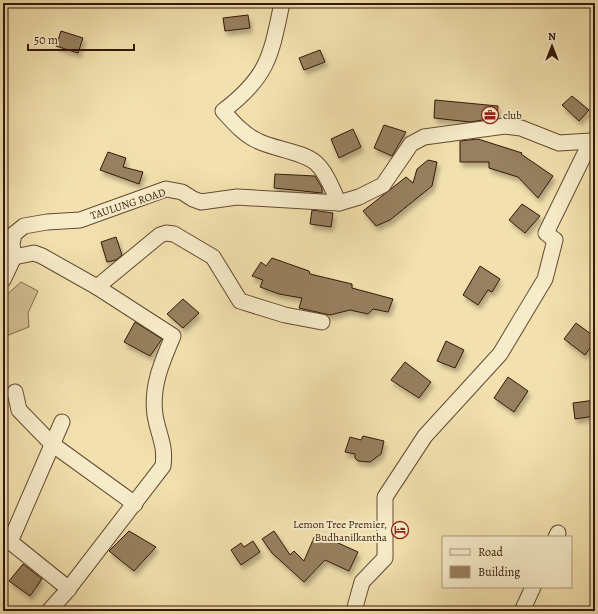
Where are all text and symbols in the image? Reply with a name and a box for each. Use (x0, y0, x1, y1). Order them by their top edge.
scale bar (28, 26, 134, 52)
north arrow (532, 26, 572, 66)
text: N (548, 29, 556, 44)
text: 50 m (34, 32, 58, 48)
office icon: club (480, 105, 500, 125)
place label: club (503, 108, 522, 123)
street label: TAULUNG ROAD (88, 185, 168, 223)
place label: Lemon Tree Premier, Budhanilkantha (293, 517, 388, 545)
hotel icon: Lemon Tree Premier, Budhanilkantha (390, 520, 410, 540)
legend (442, 536, 572, 588)
text: Road (478, 544, 504, 560)
text: Building (478, 564, 520, 580)

